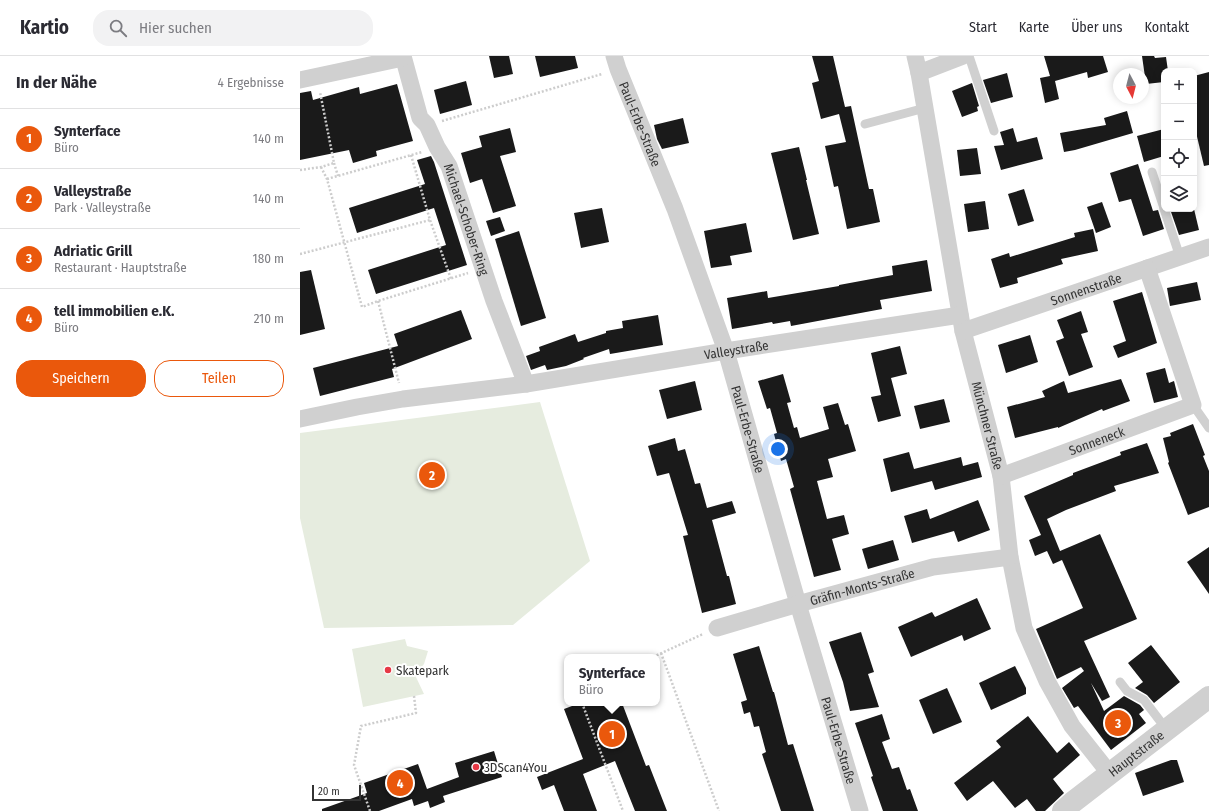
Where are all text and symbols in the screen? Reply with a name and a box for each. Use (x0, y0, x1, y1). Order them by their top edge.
search box (93, 10, 373, 46)
text: Kartio (20, 16, 69, 39)
icon: search (107, 17, 129, 39)
text: Hier suchen (139, 19, 212, 37)
text: Start (969, 19, 997, 36)
text: Karte (1019, 19, 1049, 36)
text: Über uns (1071, 19, 1123, 36)
text: Kontakt (1145, 19, 1189, 36)
north arrow (1113, 68, 1149, 104)
map controls (1161, 68, 1197, 212)
button: + (1161, 68, 1197, 104)
text: In der Nähe (16, 72, 97, 93)
text: 4 Ergebnisse (218, 75, 284, 90)
street label: Paul-Erbe-Straße (616, 80, 664, 169)
button: − (1161, 104, 1197, 140)
text: Synterface (54, 122, 121, 140)
text: 1 (26, 131, 32, 146)
text: 140 m (253, 131, 284, 146)
text: Büro (54, 140, 79, 155)
button: locate (1161, 140, 1197, 176)
street label: Michael-Schober-Ring (441, 162, 492, 278)
button: layers (1161, 176, 1197, 212)
text: Valleystraße (54, 182, 131, 200)
text: 2 (26, 191, 32, 206)
text: 140 m (253, 191, 284, 206)
text: Park · Valleystraße (54, 200, 151, 215)
text: Adriatic Grill (54, 242, 132, 260)
text: 3 (26, 251, 32, 266)
text: 180 m (253, 251, 284, 266)
text: Restaurant · Hauptstraße (54, 260, 187, 275)
street label: Sonnenstraße (1049, 270, 1124, 309)
text: tell immobilien e.K. (54, 302, 174, 320)
text: 4 (26, 311, 32, 326)
text: 210 m (254, 311, 284, 326)
text: Büro (54, 320, 79, 335)
street label: Valleystraße (703, 338, 770, 362)
button: Speichern (16, 360, 146, 397)
button: Teilen (154, 360, 284, 397)
street label: Münchner Straße (969, 380, 1006, 472)
street label: Paul-Erbe-Straße (728, 384, 767, 475)
street label: Sonneneck (1067, 424, 1128, 458)
your location (768, 439, 788, 459)
pin: 2 (419, 460, 445, 490)
street label: Gräfin-Monts-Straße (808, 565, 916, 608)
popup (564, 654, 660, 706)
place label: Skatepark (396, 663, 450, 678)
text: Synterface (579, 664, 645, 682)
marker: Skatepark (383, 665, 393, 675)
text: Büro (579, 682, 604, 697)
street label: Paul-Erbe-Straße (818, 695, 858, 786)
pin: 3 (1105, 708, 1131, 738)
pin: 1 (599, 719, 625, 749)
street label: Hauptstraße (1106, 728, 1167, 780)
place label: 3DScan4You (484, 760, 547, 775)
marker: 3DScan4You (471, 762, 481, 772)
pin: 4 (387, 768, 413, 798)
scale bar (312, 783, 361, 802)
text: 20 m (318, 785, 340, 798)

